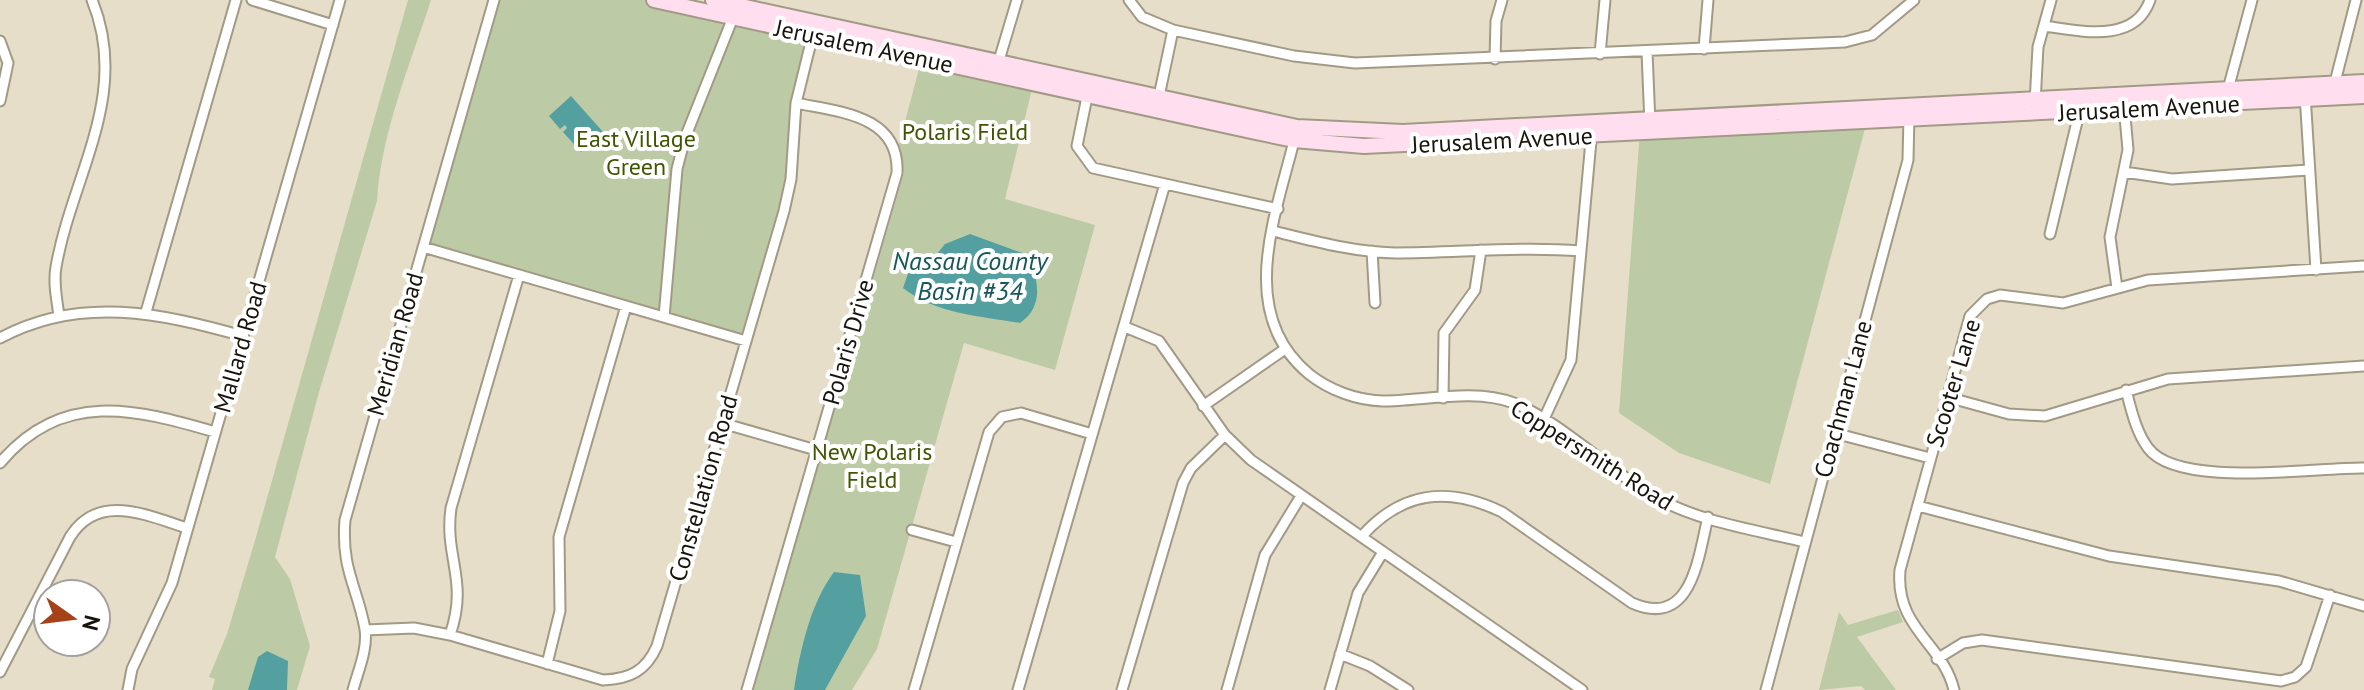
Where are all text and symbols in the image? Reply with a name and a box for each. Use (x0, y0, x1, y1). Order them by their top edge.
street label: Jerusalem Avenue (771, 12, 956, 80)
street label: Jerusalem Avenue (2057, 88, 2240, 128)
park label: Polaris Field (902, 116, 1028, 147)
street label: Jerusalem Avenue (1410, 120, 1593, 160)
park label: East Village Green (576, 123, 696, 182)
water label: Nassau County Basin #34 (892, 244, 1049, 307)
street label: Meridian Road (360, 269, 430, 419)
street label: Polaris Drive (815, 276, 881, 408)
street label: Mallard Road (206, 278, 274, 416)
street label: Scooter Lane (1919, 315, 1987, 451)
street label: Coachman Lane (1807, 317, 1879, 481)
street label: Constellation Road (662, 391, 744, 585)
street label: Coppersmith Road (1505, 392, 1679, 518)
park label: New Polaris Field (812, 436, 932, 495)
north arrow (32, 578, 112, 658)
text: N (76, 612, 107, 633)

